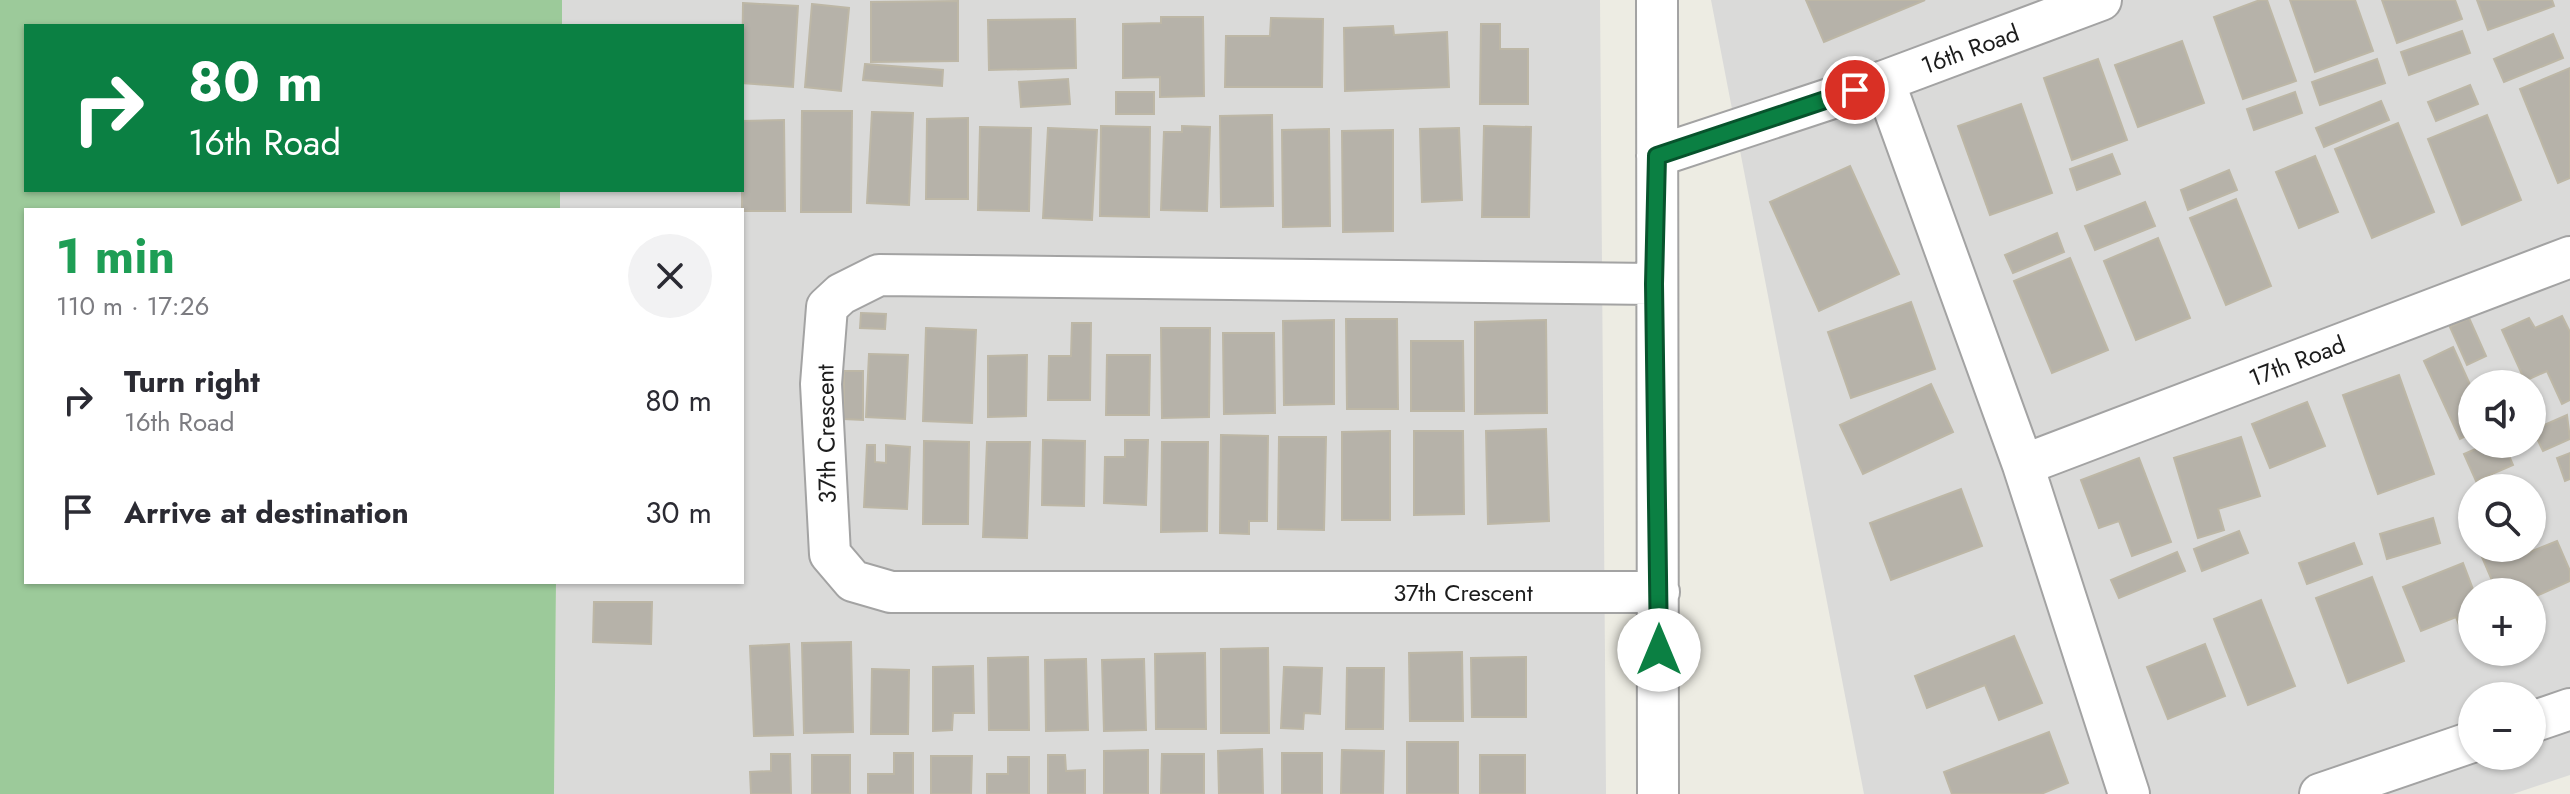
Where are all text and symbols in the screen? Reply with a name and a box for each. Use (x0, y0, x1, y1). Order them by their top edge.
street label: 16th Road (1916, 15, 2024, 83)
text: 80 m (188, 41, 323, 122)
icon: right (56, 56, 160, 160)
pin (1821, 56, 1889, 124)
icon: arrive (1833, 68, 1877, 112)
text: 16th Road (188, 116, 341, 168)
text: 1 min (56, 222, 175, 291)
button: close (628, 234, 712, 318)
text: 110 m · 17:26 (56, 287, 209, 325)
street label: 17th Road (2244, 327, 2350, 395)
text: Turn right (124, 360, 260, 403)
street label: 37th Crescent (807, 364, 845, 504)
map controls (2458, 370, 2546, 770)
button: sound (2458, 370, 2546, 458)
icon: right (56, 378, 100, 422)
text: 80 m (645, 379, 712, 422)
text: 16th Road (124, 403, 234, 441)
button: search (2458, 474, 2546, 562)
icon: arrive (56, 490, 100, 534)
text: Arrive at destination (124, 491, 409, 534)
text: 30 m (645, 491, 712, 534)
street label: 37th Crescent (1393, 575, 1533, 610)
button: + (2458, 578, 2546, 666)
position arrow (1617, 608, 1701, 692)
button: − (2458, 682, 2546, 770)

